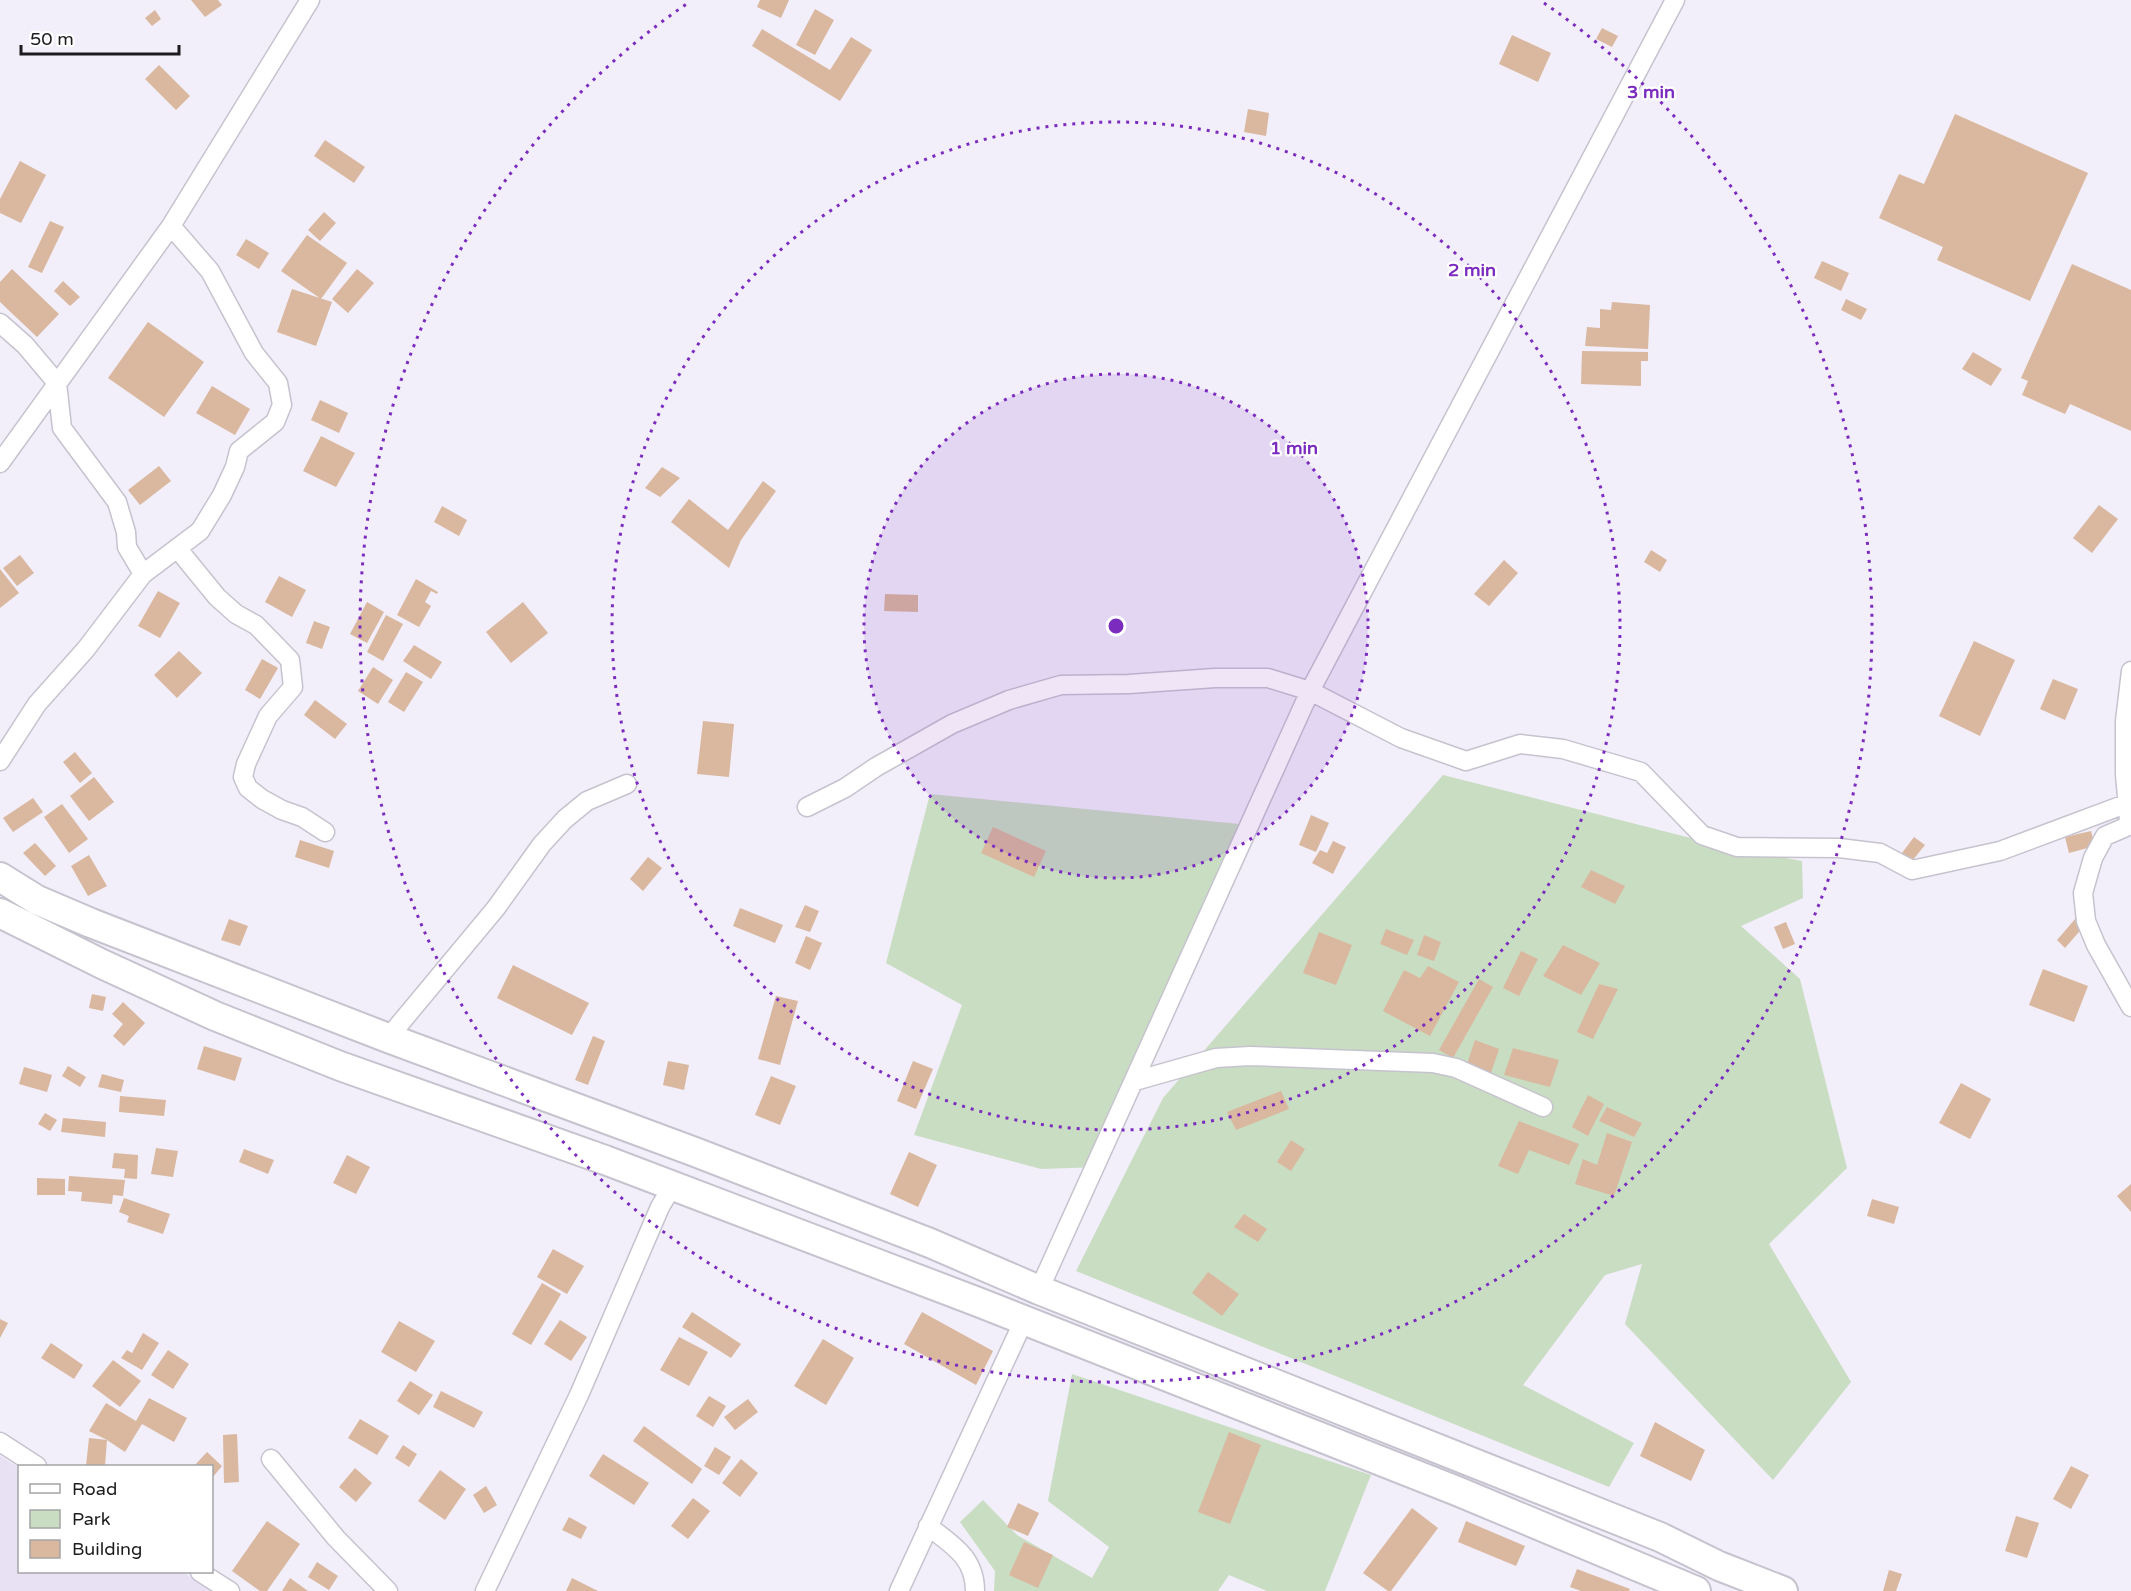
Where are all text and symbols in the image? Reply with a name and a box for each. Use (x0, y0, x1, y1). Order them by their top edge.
scale bar (21, 18, 178, 56)
text: 50 m (30, 28, 74, 50)
text: 3 min (1627, 81, 1675, 103)
text: 2 min (1448, 259, 1496, 281)
text: 1 min (1270, 437, 1318, 459)
centre of rings (1106, 616, 1126, 636)
legend (18, 1465, 213, 1573)
text: Road (72, 1478, 117, 1500)
text: Park (72, 1508, 111, 1530)
text: Building (72, 1538, 142, 1560)

